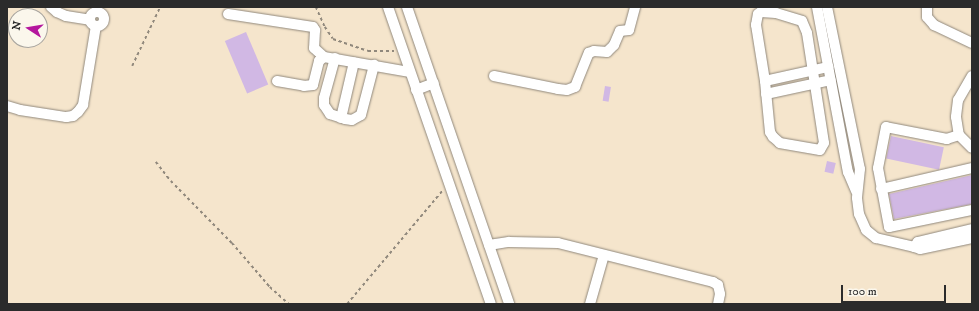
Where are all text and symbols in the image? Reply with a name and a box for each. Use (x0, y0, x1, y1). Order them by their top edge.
north arrow (8, 8, 48, 48)
text: N (9, 20, 25, 32)
scale bar (843, 277, 948, 303)
text: 100 m (848, 284, 877, 299)

